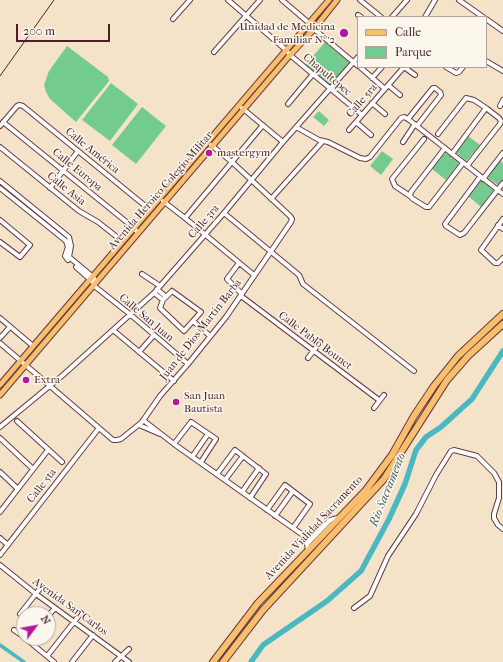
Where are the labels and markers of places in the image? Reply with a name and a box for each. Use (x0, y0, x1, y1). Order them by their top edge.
place label: Unidad de Medicina Familiar Nº 2 (240, 20, 335, 46)
marker: Unidad de Medicina Familiar Nº 2 (338, 27, 350, 39)
place label: mastergym (217, 146, 270, 160)
marker: mastergym (204, 148, 214, 158)
place label: Extra (34, 373, 60, 387)
marker: Extra (21, 375, 31, 385)
place label: San Juan Bautista (184, 389, 225, 415)
marker: San Juan Bautista (171, 397, 181, 407)

